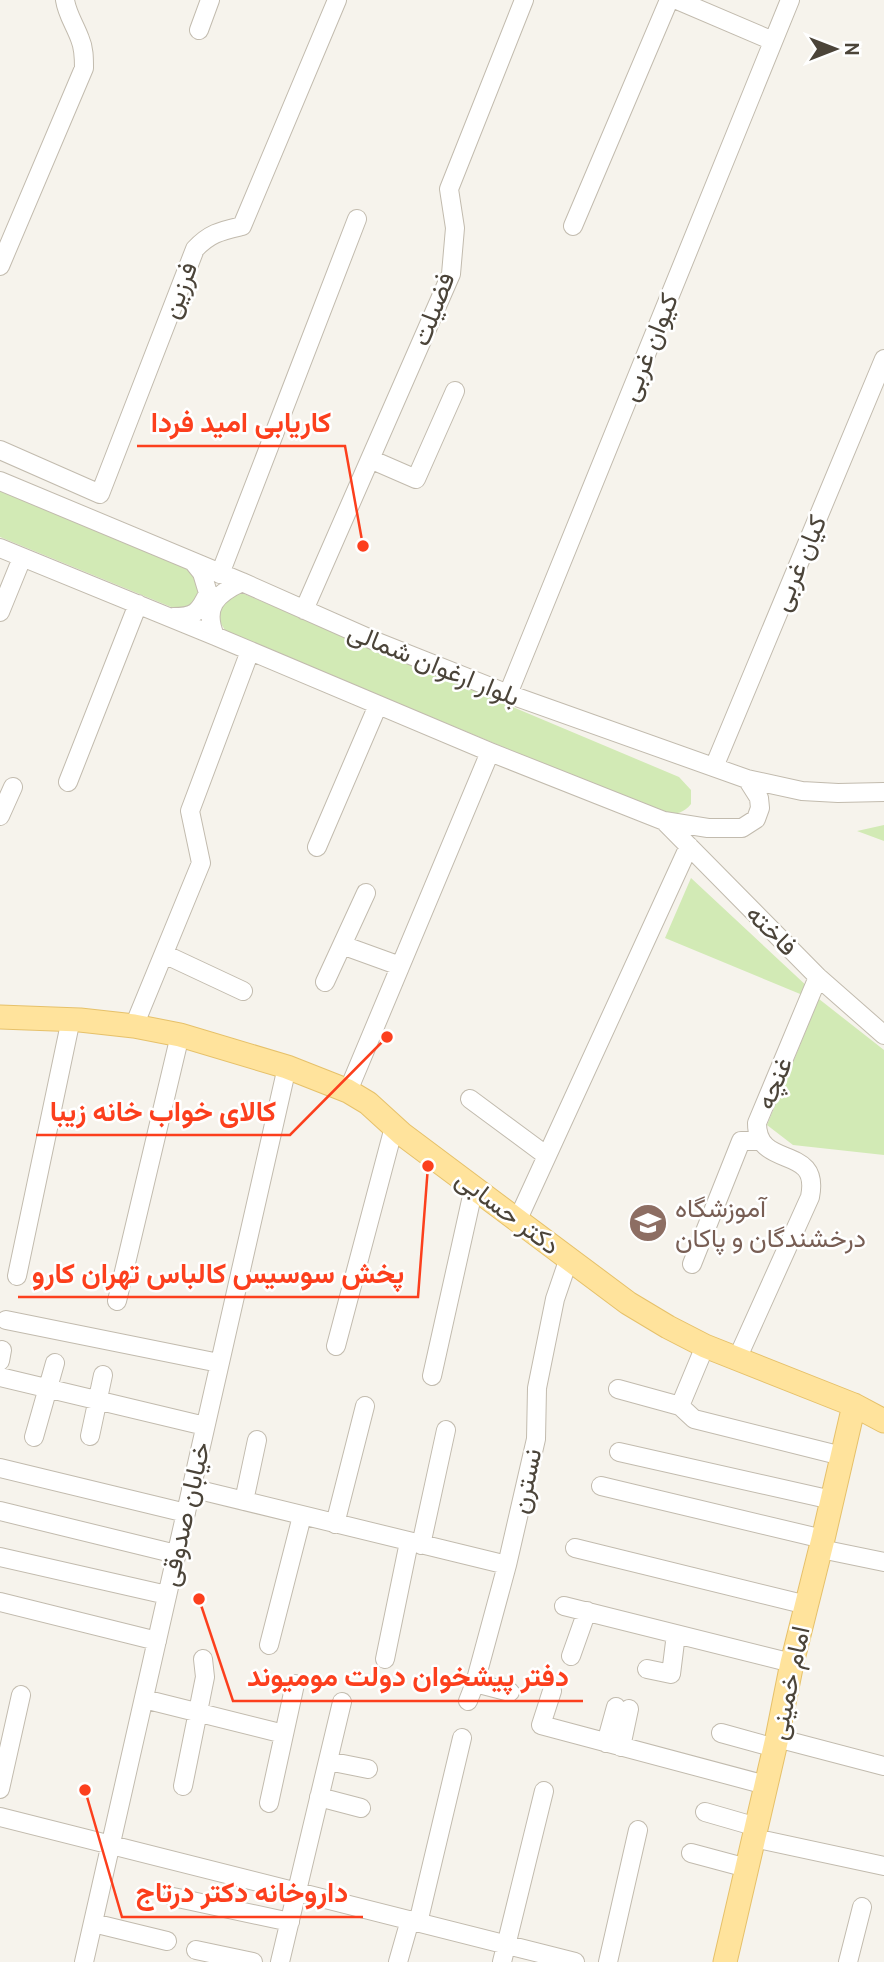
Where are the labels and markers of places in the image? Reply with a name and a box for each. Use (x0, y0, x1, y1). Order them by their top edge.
callout: کاریابی امید فردا (137, 397, 345, 446)
callout: کالای خواب خانه زیبا (36, 1086, 290, 1135)
place label: آموزشگاه درخشندگان و پاکان (675, 1192, 866, 1256)
school or university icon: آموزشگاه درخشندگان و پاکان (627, 1202, 669, 1244)
callout: پخش سوسیس کالباس تهران کارو (18, 1248, 418, 1297)
callout: دفتر پیشخوان دولت مومیوند (233, 1652, 583, 1701)
callout: داروخانه دکتر درتاج (122, 1868, 363, 1917)

